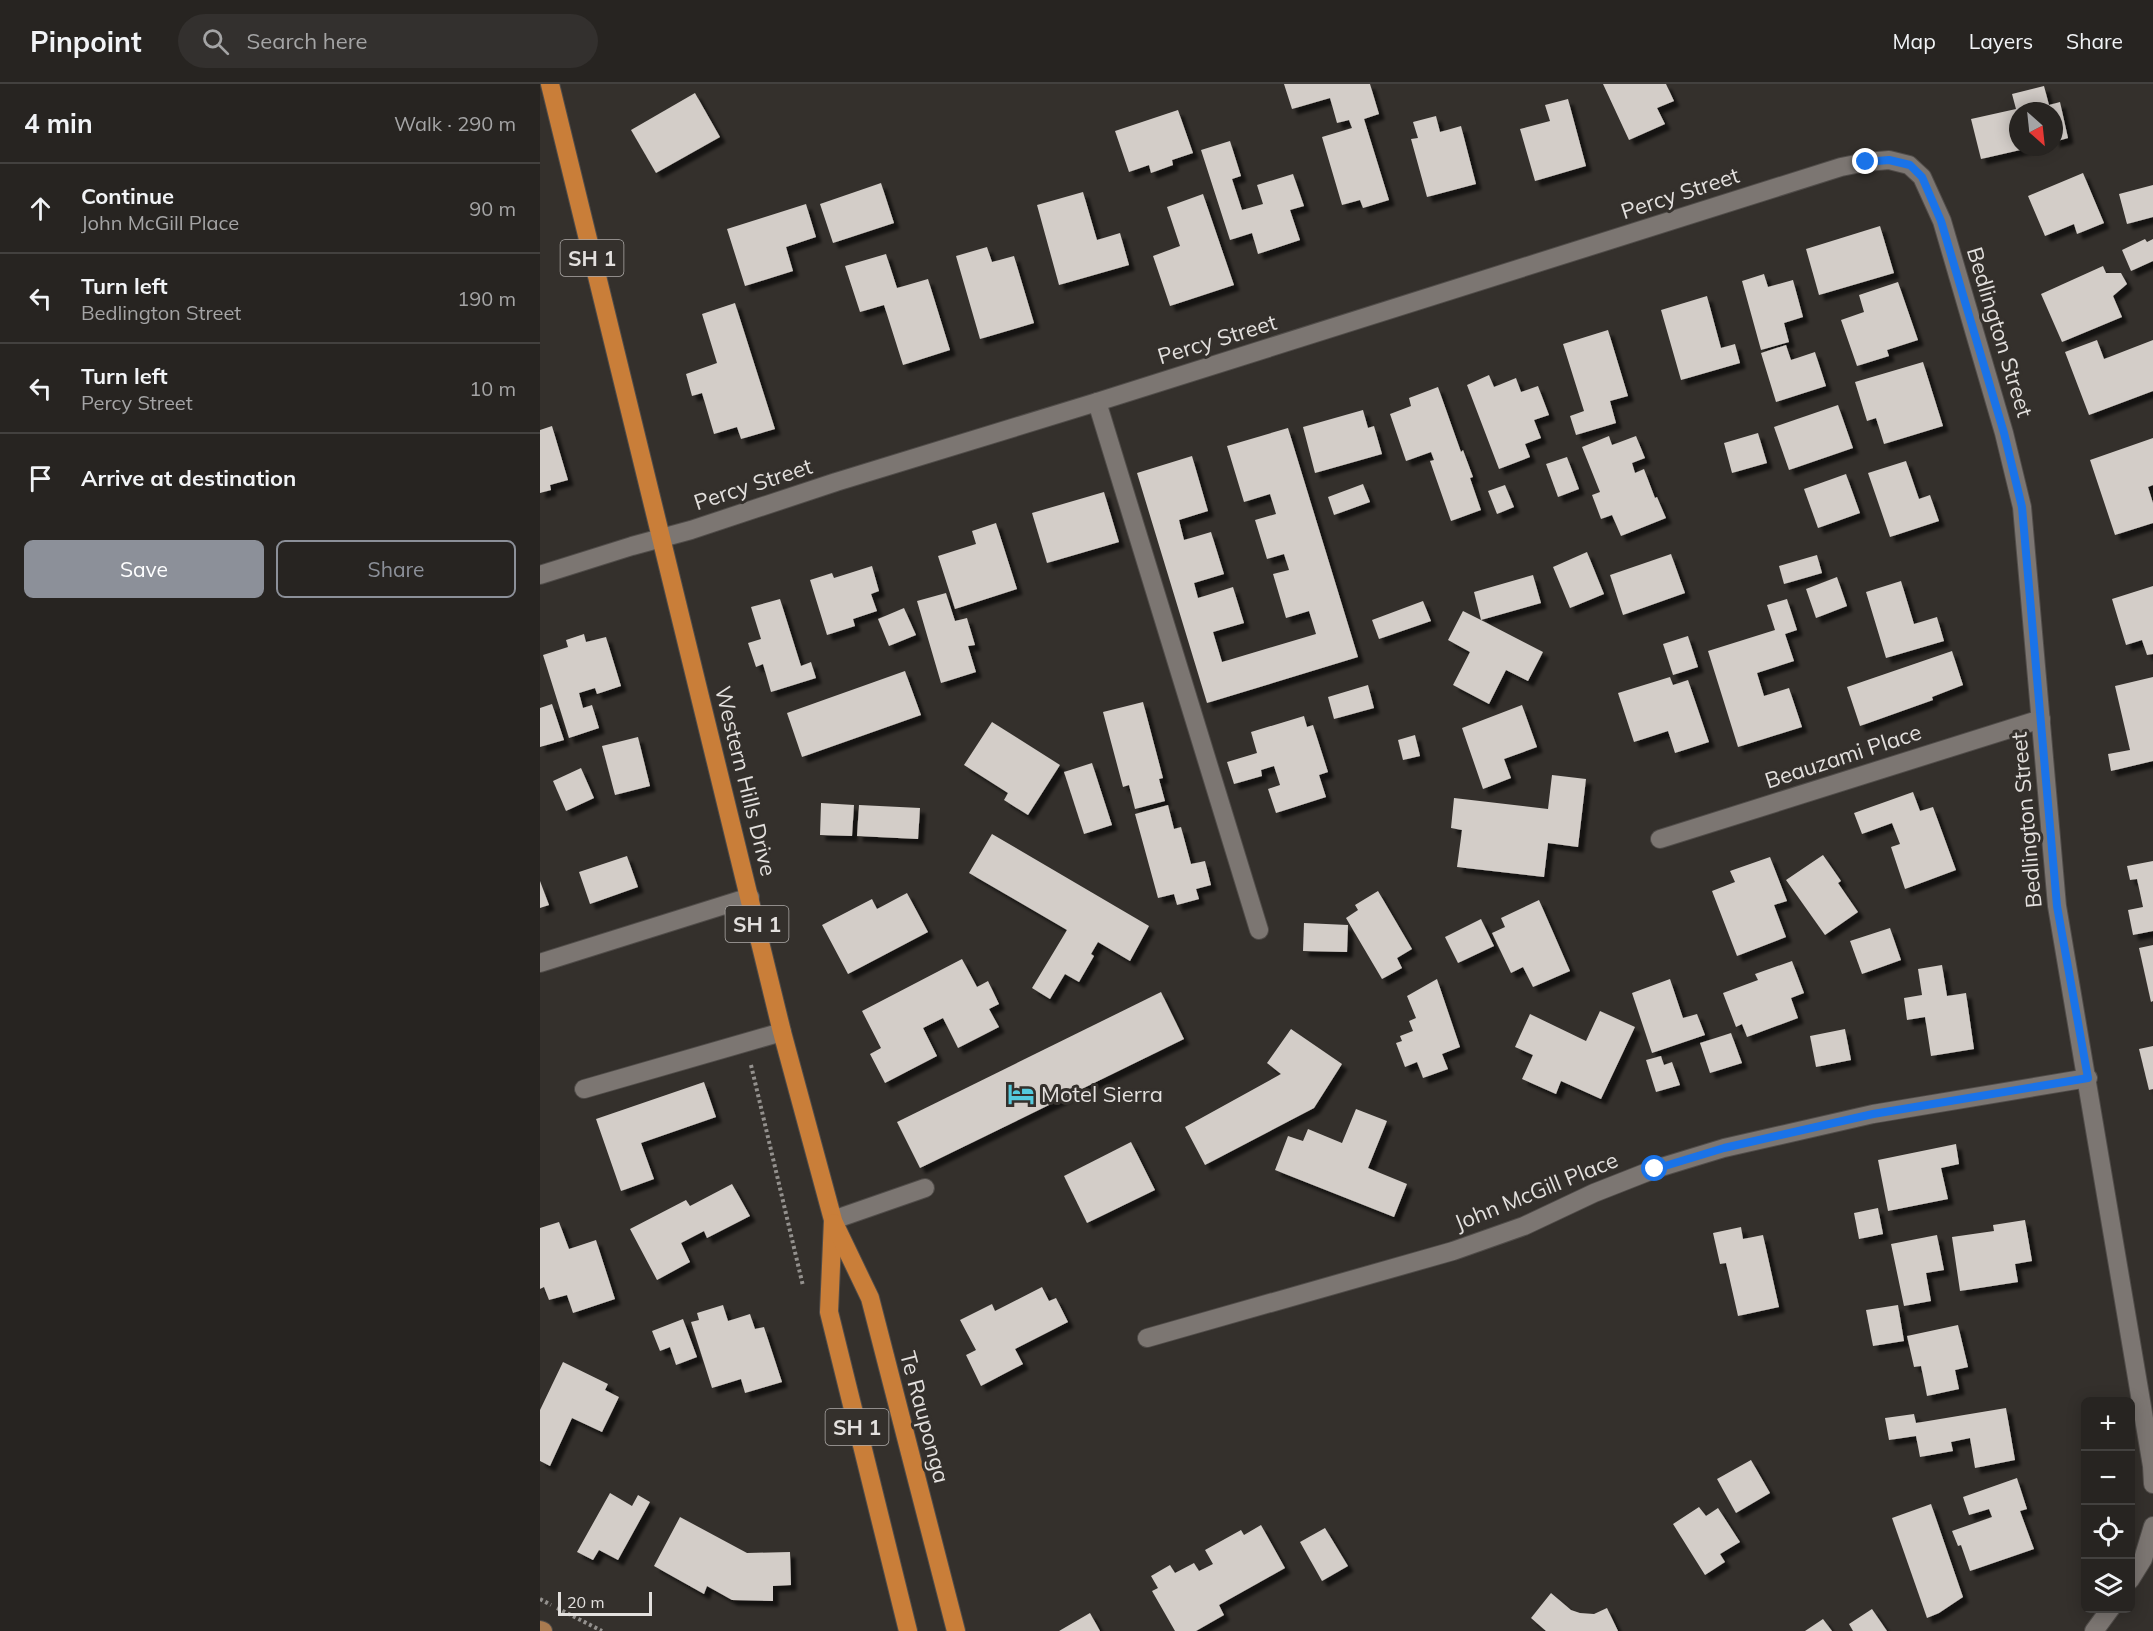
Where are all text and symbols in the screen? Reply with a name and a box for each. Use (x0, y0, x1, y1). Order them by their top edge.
search box (178, 14, 598, 68)
text: Pinpoint (30, 24, 142, 59)
icon: search (199, 25, 232, 58)
text: Search here (247, 27, 368, 55)
text: Map (1893, 28, 1936, 54)
text: Layers (1969, 28, 2033, 54)
text: Share (2066, 28, 2123, 54)
north arrow (2009, 102, 2063, 156)
text: 4 min (24, 107, 93, 140)
text: Walk · 290 m (394, 111, 516, 136)
route end (1852, 148, 1878, 174)
street label: Percy Street (1617, 161, 1743, 225)
text: Continue (81, 182, 174, 210)
icon: ahead (24, 192, 57, 225)
text: 90 m (469, 196, 516, 221)
text: John McGill Place (81, 210, 239, 235)
road number: SH 1 (560, 240, 624, 276)
street label: Bedlington Street (1961, 244, 2039, 421)
text: Turn left (81, 272, 168, 300)
icon: left (24, 282, 57, 315)
text: 190 m (457, 286, 516, 311)
text: Bedlington Street (81, 300, 241, 325)
street label: Percy Street (1154, 308, 1280, 370)
text: Turn left (81, 362, 168, 390)
icon: left (24, 372, 57, 405)
text: 10 m (469, 376, 516, 401)
text: Percy Street (81, 390, 193, 415)
street label: Percy Street (690, 452, 816, 516)
icon: arrive (24, 462, 57, 495)
text: Arrive at destination (81, 464, 296, 492)
button: Save (24, 540, 264, 598)
button: Share (276, 540, 516, 598)
street label: Western Hills Drive (709, 683, 783, 879)
street label: Beauzami Place (1761, 717, 1925, 795)
street label: Bedlington Street (2004, 731, 2048, 909)
road number: SH 1 (726, 906, 788, 942)
hotel icon: Motel Sierra (1006, 1079, 1036, 1109)
place label: Motel Sierra (1041, 1080, 1163, 1108)
street label: John McGill Place (1450, 1145, 1622, 1237)
route start (1641, 1155, 1667, 1181)
street label: Te Rauponga (894, 1348, 956, 1486)
map controls (2081, 1397, 2135, 1613)
button: + (2081, 1397, 2135, 1451)
road number: SH 1 (826, 1409, 888, 1445)
button: − (2081, 1451, 2135, 1505)
button: locate (2081, 1505, 2135, 1559)
button: layers (2081, 1559, 2135, 1613)
scale bar (558, 1589, 652, 1616)
text: 20 m (567, 1592, 604, 1612)

